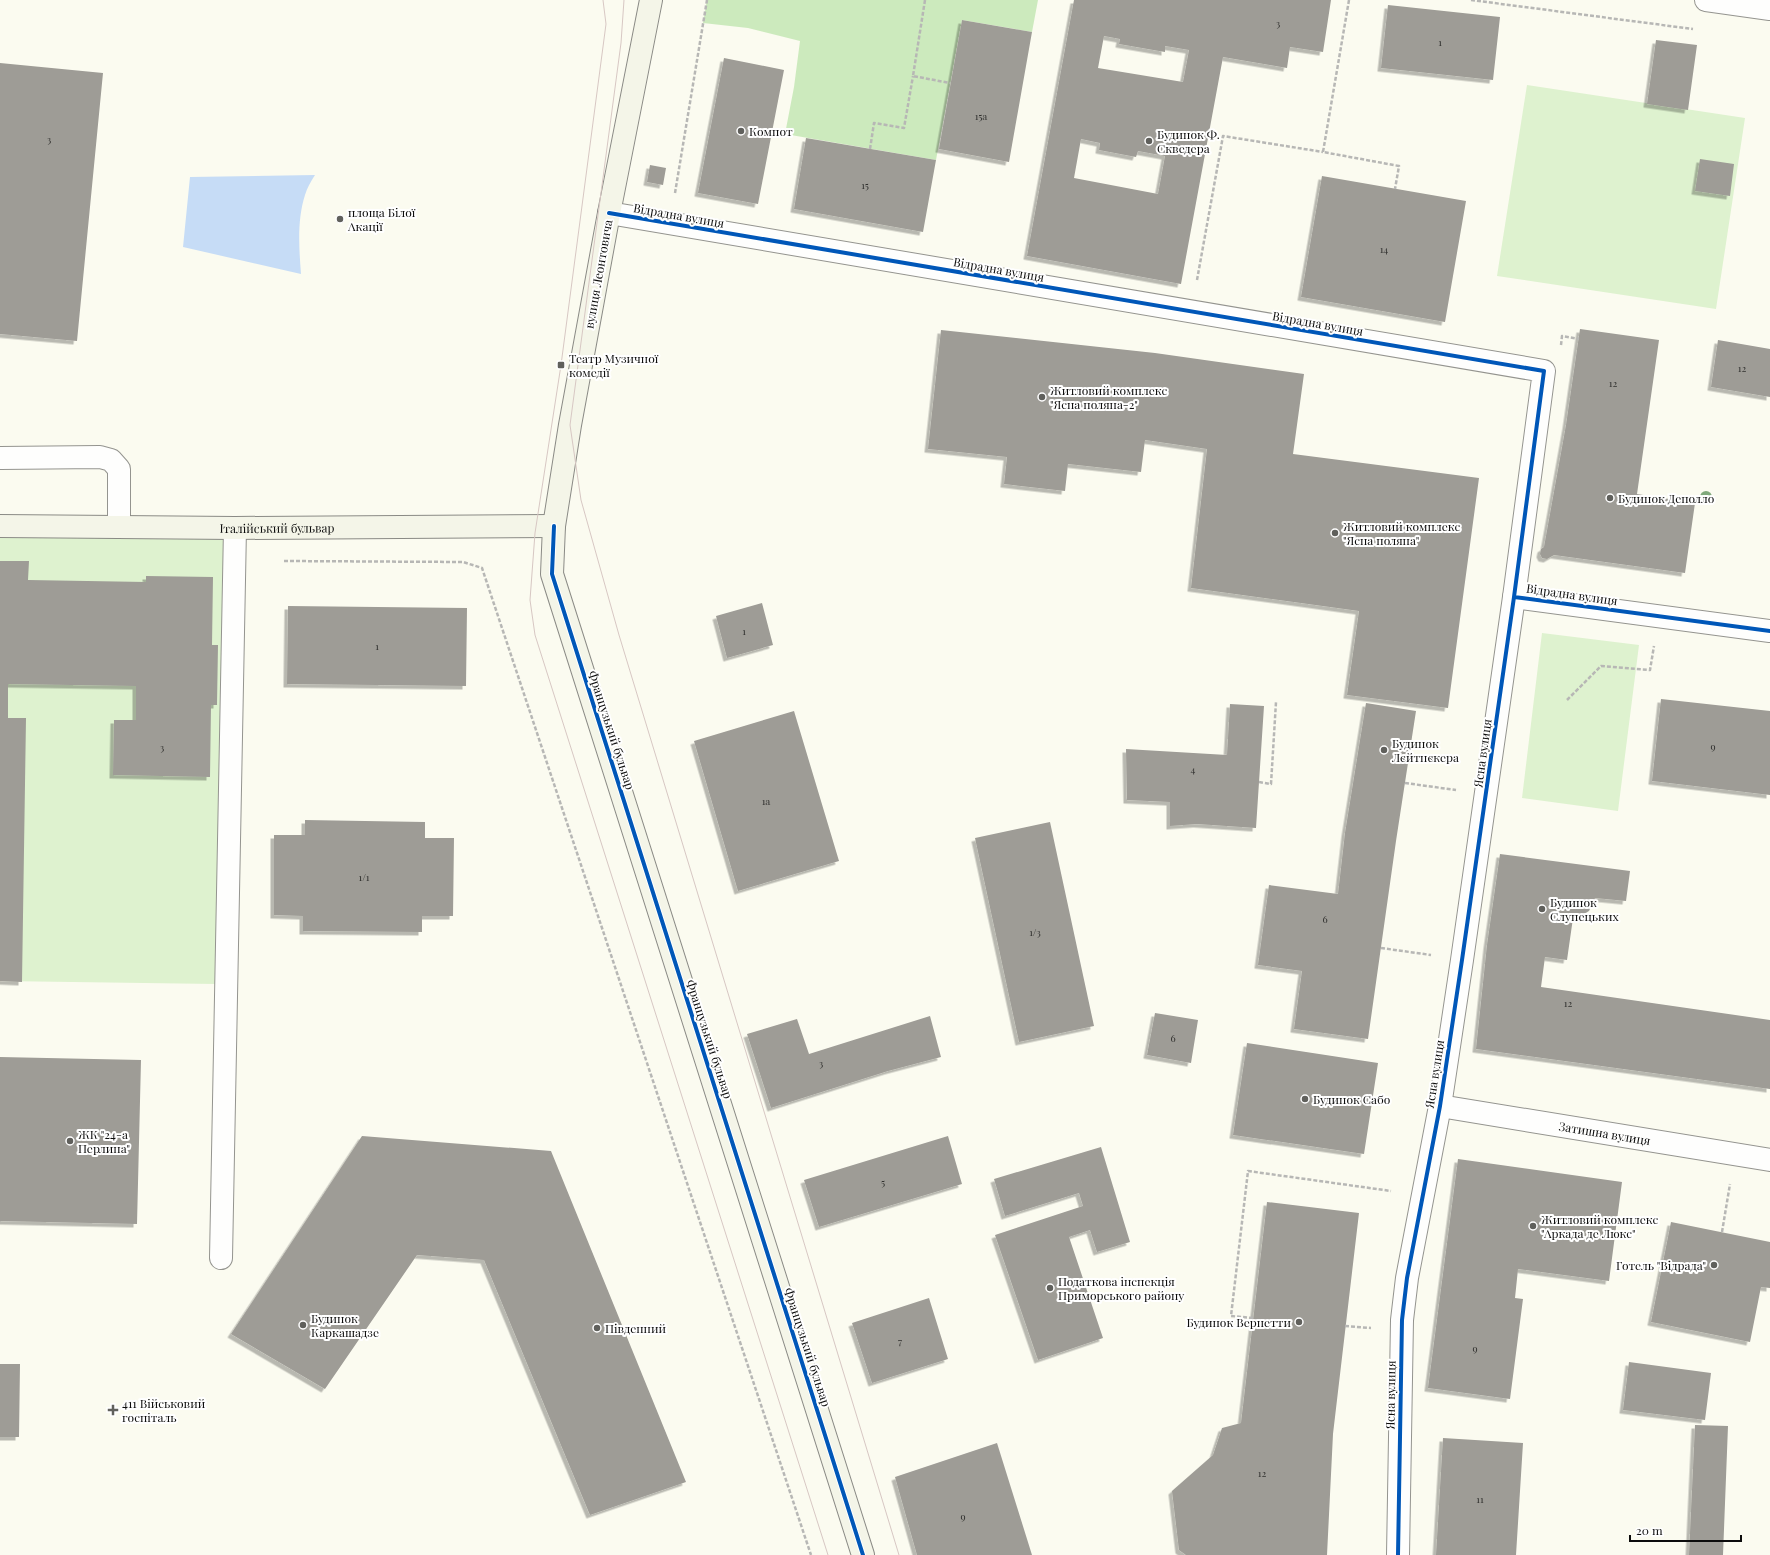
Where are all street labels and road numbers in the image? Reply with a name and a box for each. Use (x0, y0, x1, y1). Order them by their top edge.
street label: Відрадна вулиця (632, 199, 726, 231)
street label: вулиця Леонтовича (581, 218, 615, 330)
street label: Відрадна вулиця (952, 253, 1046, 285)
street label: Відрадна вулиця (1271, 307, 1365, 339)
street label: Італійський бульвар (219, 519, 335, 536)
street label: Відрадна вулиця (1525, 580, 1619, 608)
street label: Французький бульвар (585, 668, 639, 792)
street label: Ясна вулиця (1469, 717, 1495, 789)
street label: Французький бульвар (683, 977, 737, 1101)
street label: Ясна вулиця (1421, 1038, 1447, 1110)
street label: Затишна вулиця (1558, 1118, 1652, 1148)
street label: Французький бульвар (781, 1285, 835, 1409)
street label: Ясна вулиця (1381, 1360, 1399, 1431)

